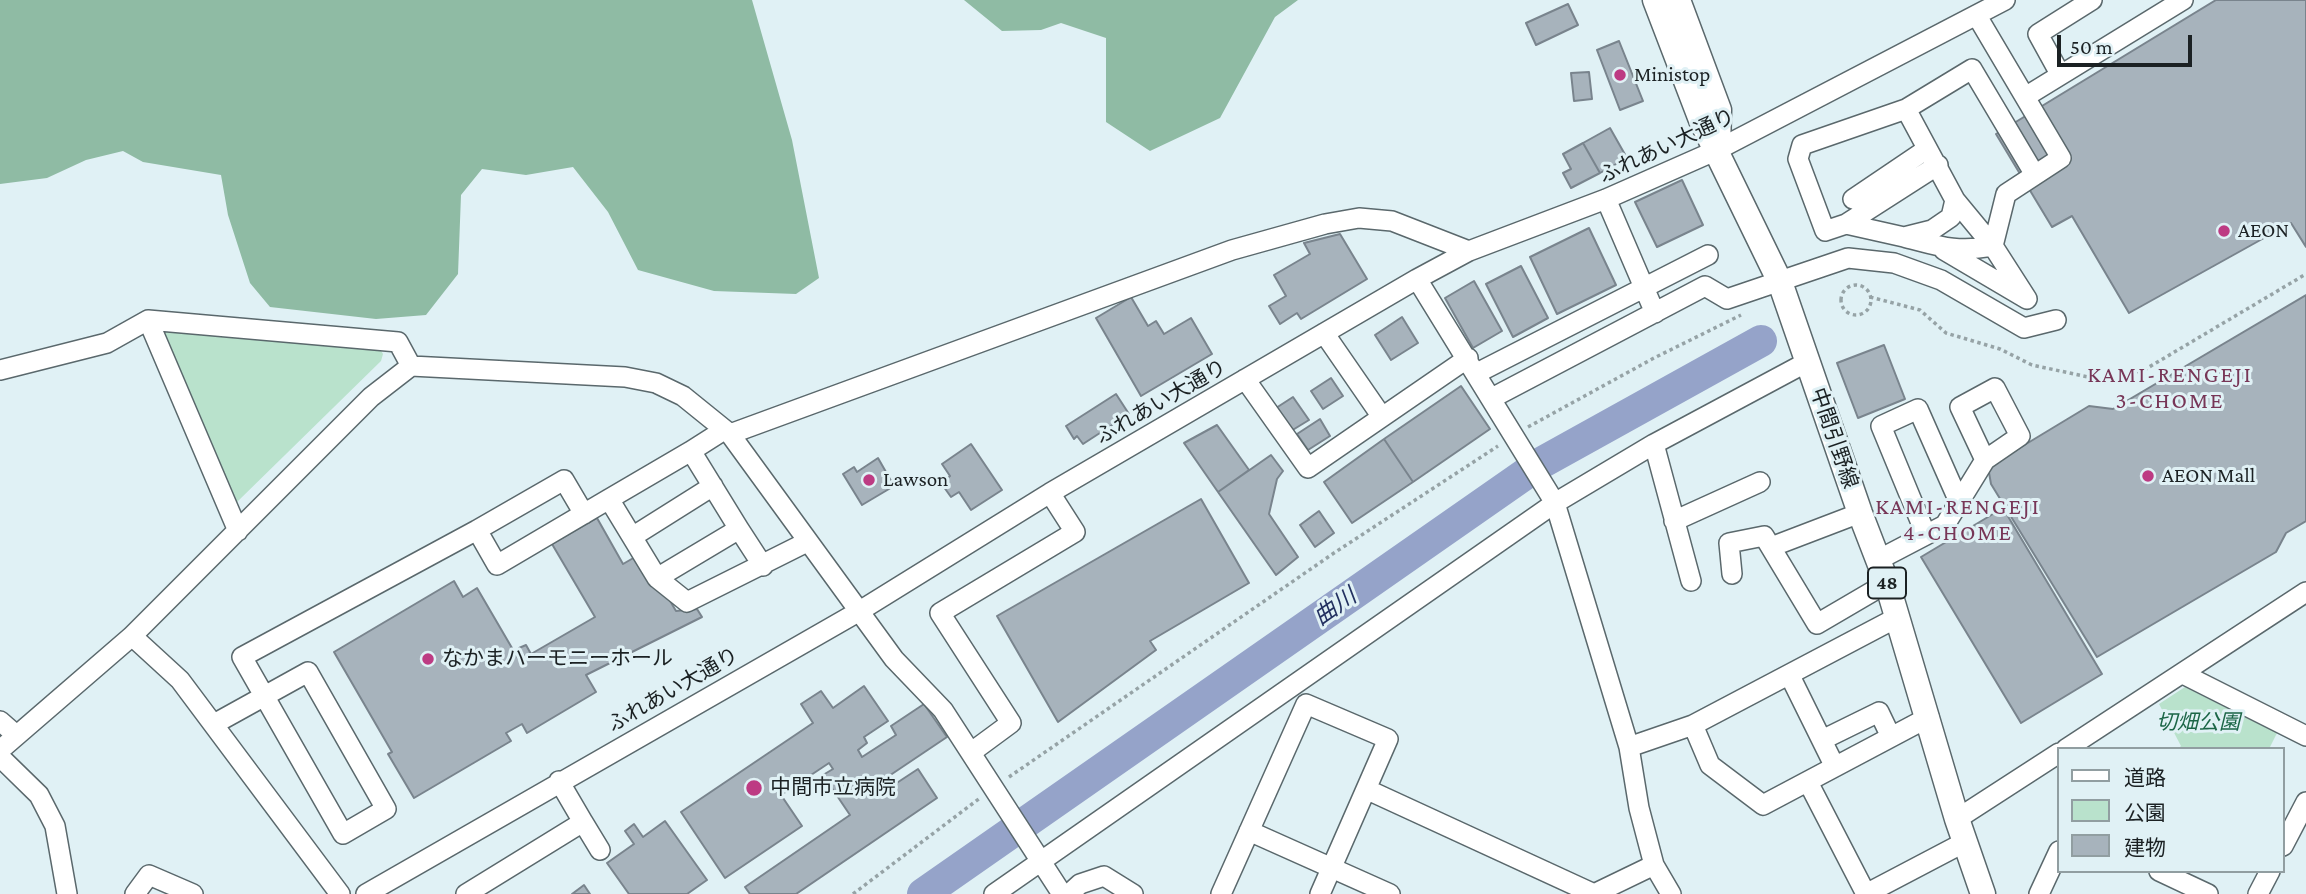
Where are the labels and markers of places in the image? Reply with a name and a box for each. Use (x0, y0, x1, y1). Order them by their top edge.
place label: Ministop (1634, 62, 1710, 88)
marker: Ministop (1612, 67, 1628, 83)
place label: AEON (2238, 218, 2289, 244)
marker: AEON (2216, 223, 2232, 239)
place label: AEON Mall (2162, 463, 2255, 489)
place label: Lawson (883, 467, 948, 493)
marker: AEON Mall (2140, 468, 2156, 484)
marker: Lawson (861, 472, 877, 488)
place label: なかまハーモニーホール (442, 646, 673, 672)
marker: なかまハーモニーホール (420, 651, 436, 667)
place label: 中間市立病院 (770, 775, 896, 801)
marker: 中間市立病院 (744, 778, 764, 798)

